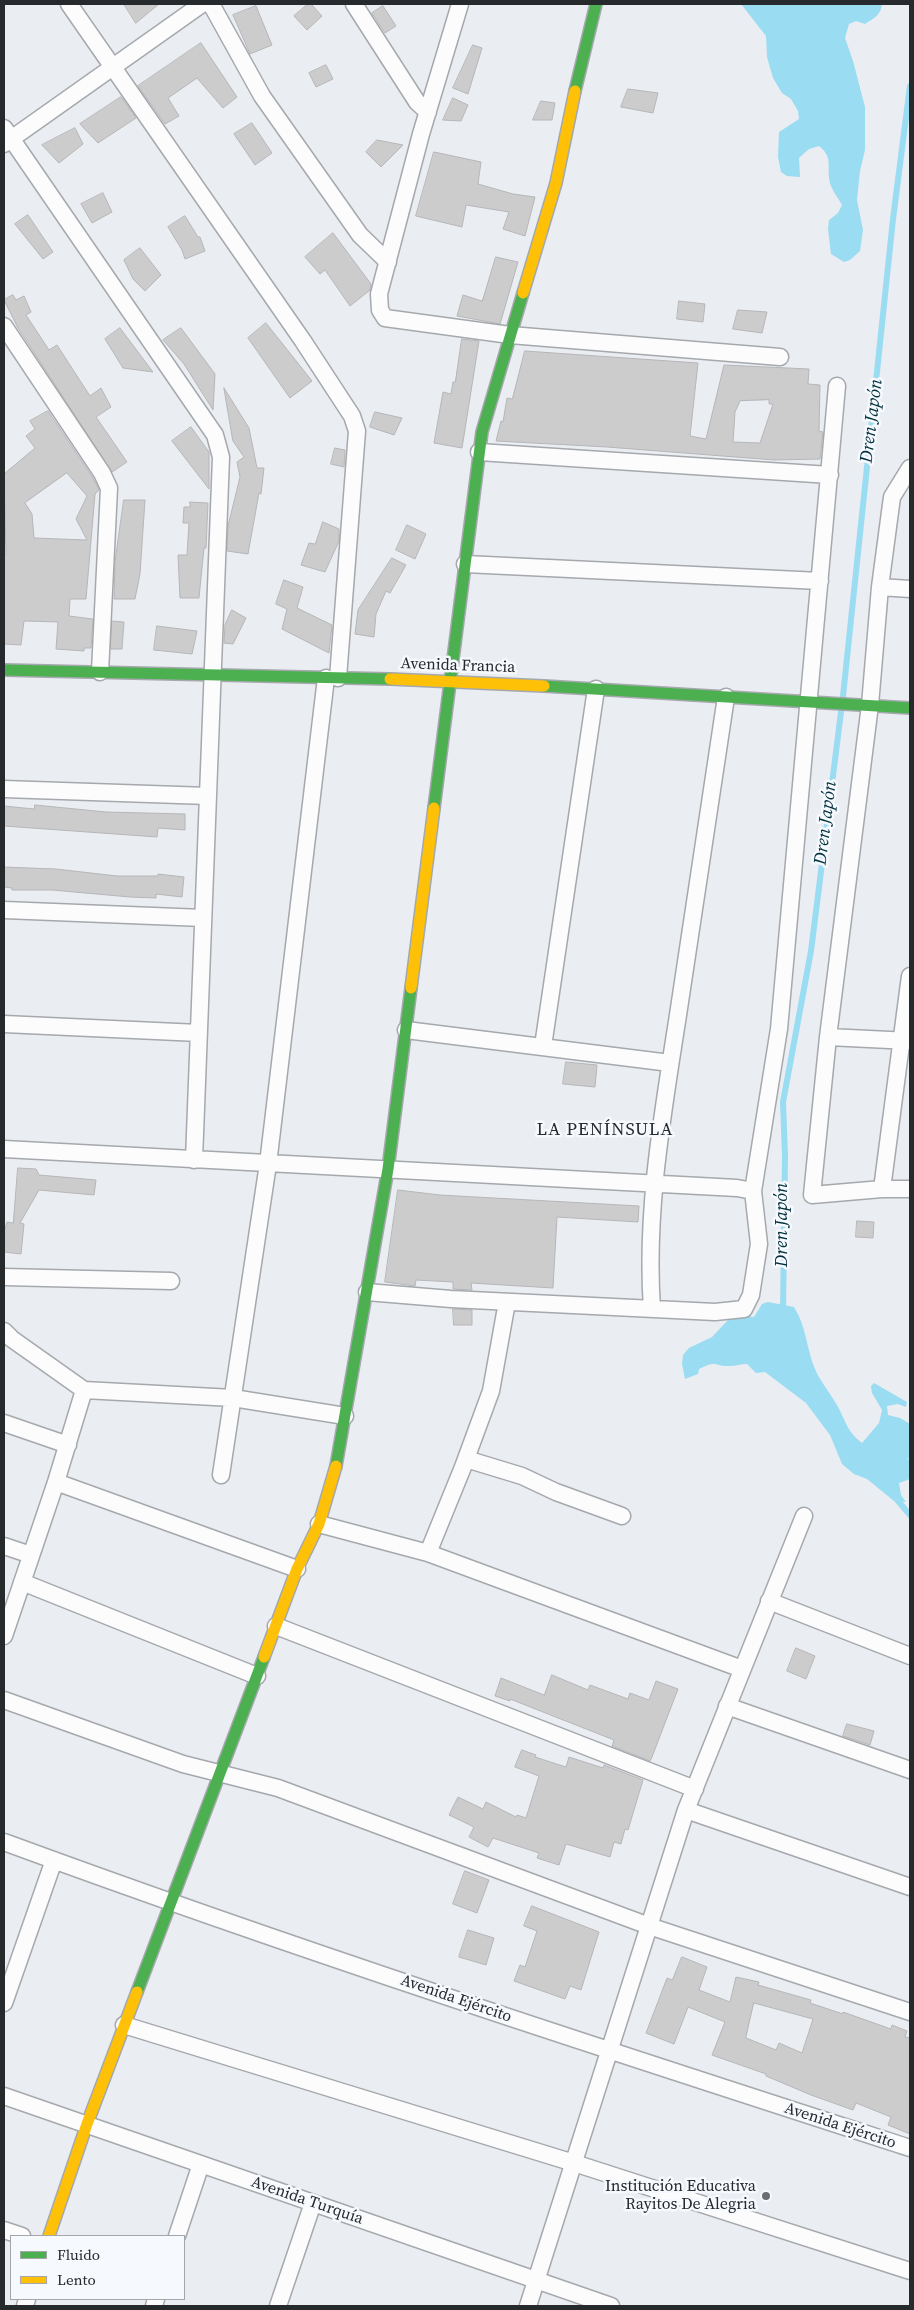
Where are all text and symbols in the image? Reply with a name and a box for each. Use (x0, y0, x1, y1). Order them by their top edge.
water label: Dren Japón (856, 378, 888, 464)
street label: Avenida Francia (400, 654, 516, 678)
water label: Dren Japón (810, 780, 842, 866)
district label: LA PENÍNSULA (535, 1119, 675, 1141)
water label: Dren Japón (771, 1183, 793, 1267)
street label: Avenida Ejército (398, 1971, 514, 2027)
street label: Avenida Ejército (782, 2099, 898, 2153)
street label: Avenida Turquía (248, 2173, 366, 2229)
place label: Institución Educativa Rayitos De Alegria (605, 2177, 756, 2215)
marker: Institución Educativa Rayitos De Alegria (760, 2190, 772, 2202)
legend (10, 2235, 185, 2300)
text: Fluido (57, 2244, 100, 2265)
text: Lento (57, 2269, 96, 2290)

